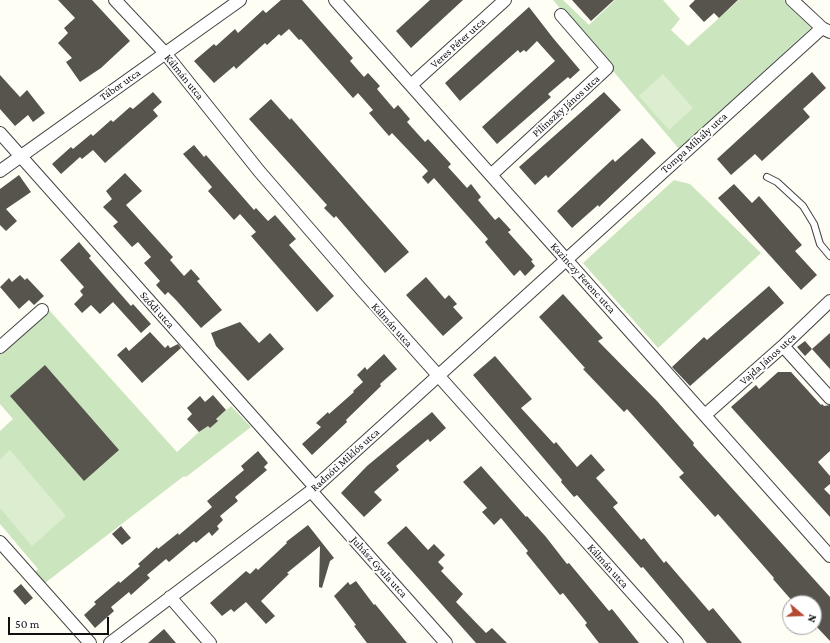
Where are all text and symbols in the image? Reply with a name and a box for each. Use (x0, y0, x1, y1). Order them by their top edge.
street label: Veres Péter utca (428, 15, 488, 71)
street label: Kálmán utca (162, 51, 206, 103)
street label: Tábor utca (97, 66, 143, 104)
street label: Pilinszky János utca (529, 72, 603, 140)
street label: Tompa Mihály utca (658, 110, 730, 176)
street label: Kazinczy Ferenc utca (548, 240, 618, 316)
street label: Sződi utca (137, 289, 177, 331)
street label: Kálmán utca (369, 300, 415, 350)
street label: Vajda János utca (737, 330, 799, 388)
street label: Radnóti Miklós utca (308, 426, 382, 494)
street label: Juhász Gyula utca (348, 534, 410, 600)
street label: Kálmán utca (585, 541, 631, 591)
north arrow (782, 595, 822, 635)
scale bar (10, 609, 111, 635)
text: N (806, 613, 819, 624)
text: 50 m (15, 617, 39, 631)

